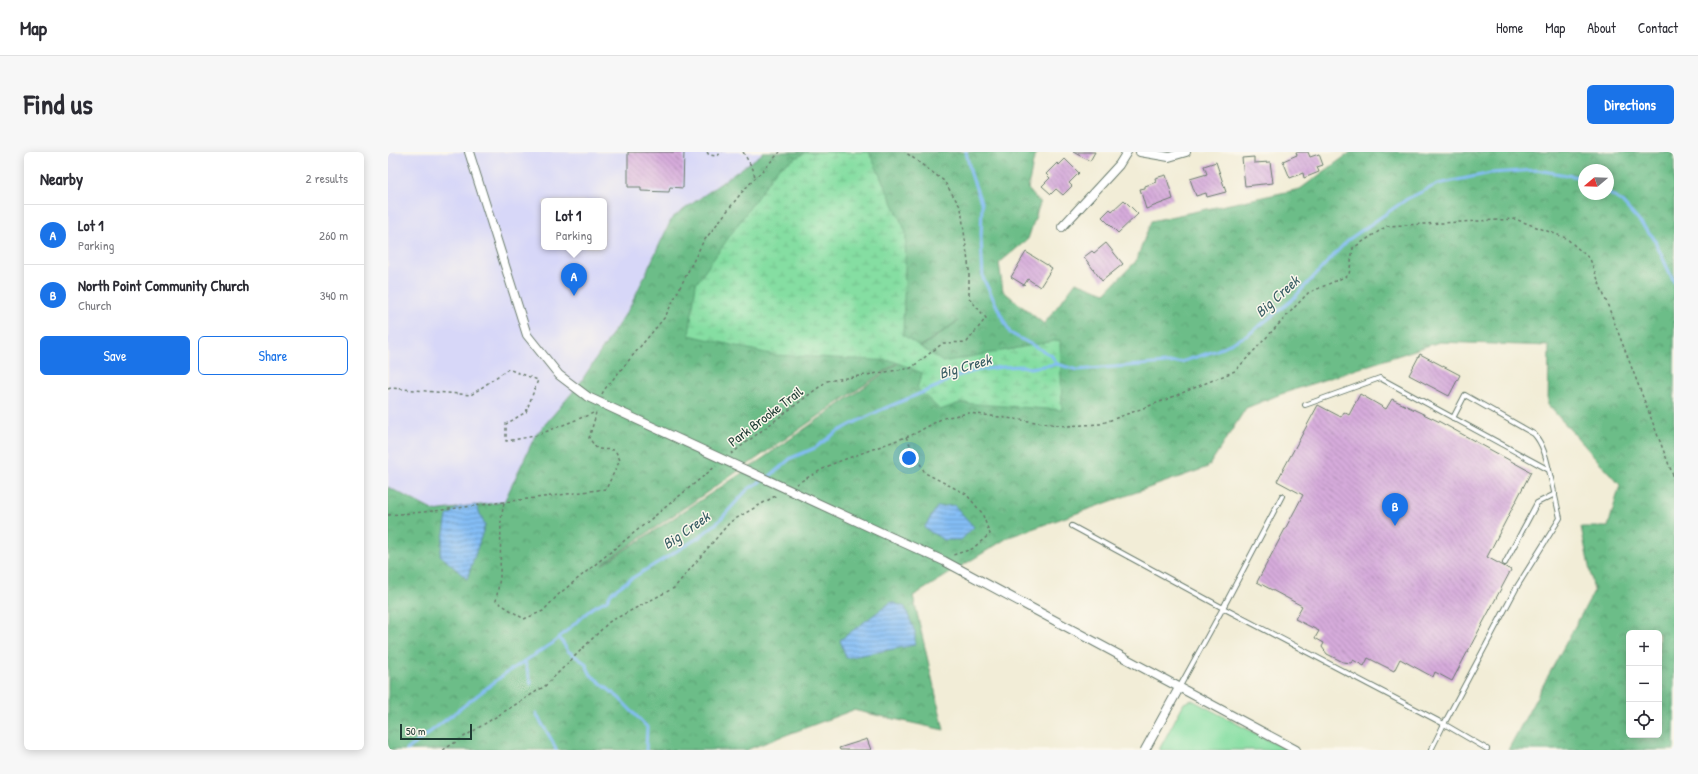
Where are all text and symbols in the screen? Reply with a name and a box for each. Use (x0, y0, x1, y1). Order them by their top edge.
text: Map (20, 15, 47, 41)
text: Home (1496, 18, 1523, 37)
text: Map (1545, 18, 1565, 37)
text: About (1587, 18, 1616, 37)
text: Contact (1638, 18, 1678, 37)
text: Find us (24, 85, 93, 123)
button: Directions (1587, 85, 1674, 124)
north arrow (1578, 164, 1614, 200)
text: Nearby (40, 167, 83, 190)
text: 2 results (306, 169, 348, 187)
popup (541, 198, 607, 250)
text: Lot 1 (556, 205, 582, 226)
text: Lot 1 (78, 215, 104, 236)
text: A (50, 226, 56, 244)
text: 260 m (319, 226, 348, 244)
text: Parking (556, 226, 592, 244)
text: Parking (78, 236, 114, 254)
pin: A (561, 263, 587, 296)
water label: Big Creek (1250, 269, 1305, 322)
text: North Point Community Church (78, 275, 249, 296)
text: B (50, 286, 56, 304)
text: 340 m (320, 286, 348, 304)
text: Church (78, 296, 111, 314)
button: Save (40, 336, 190, 375)
button: Share (198, 336, 348, 375)
water label: Big Creek (937, 348, 995, 383)
street label: Park Brooke Trail (724, 381, 807, 450)
your location (899, 448, 919, 468)
pin: B (1382, 493, 1408, 526)
water label: Big Creek (658, 505, 715, 554)
map controls (1626, 630, 1662, 738)
button: + (1626, 630, 1662, 666)
button: − (1626, 666, 1662, 702)
button: locate (1626, 702, 1662, 738)
scale bar (400, 722, 472, 741)
text: 50 m (406, 724, 426, 738)

